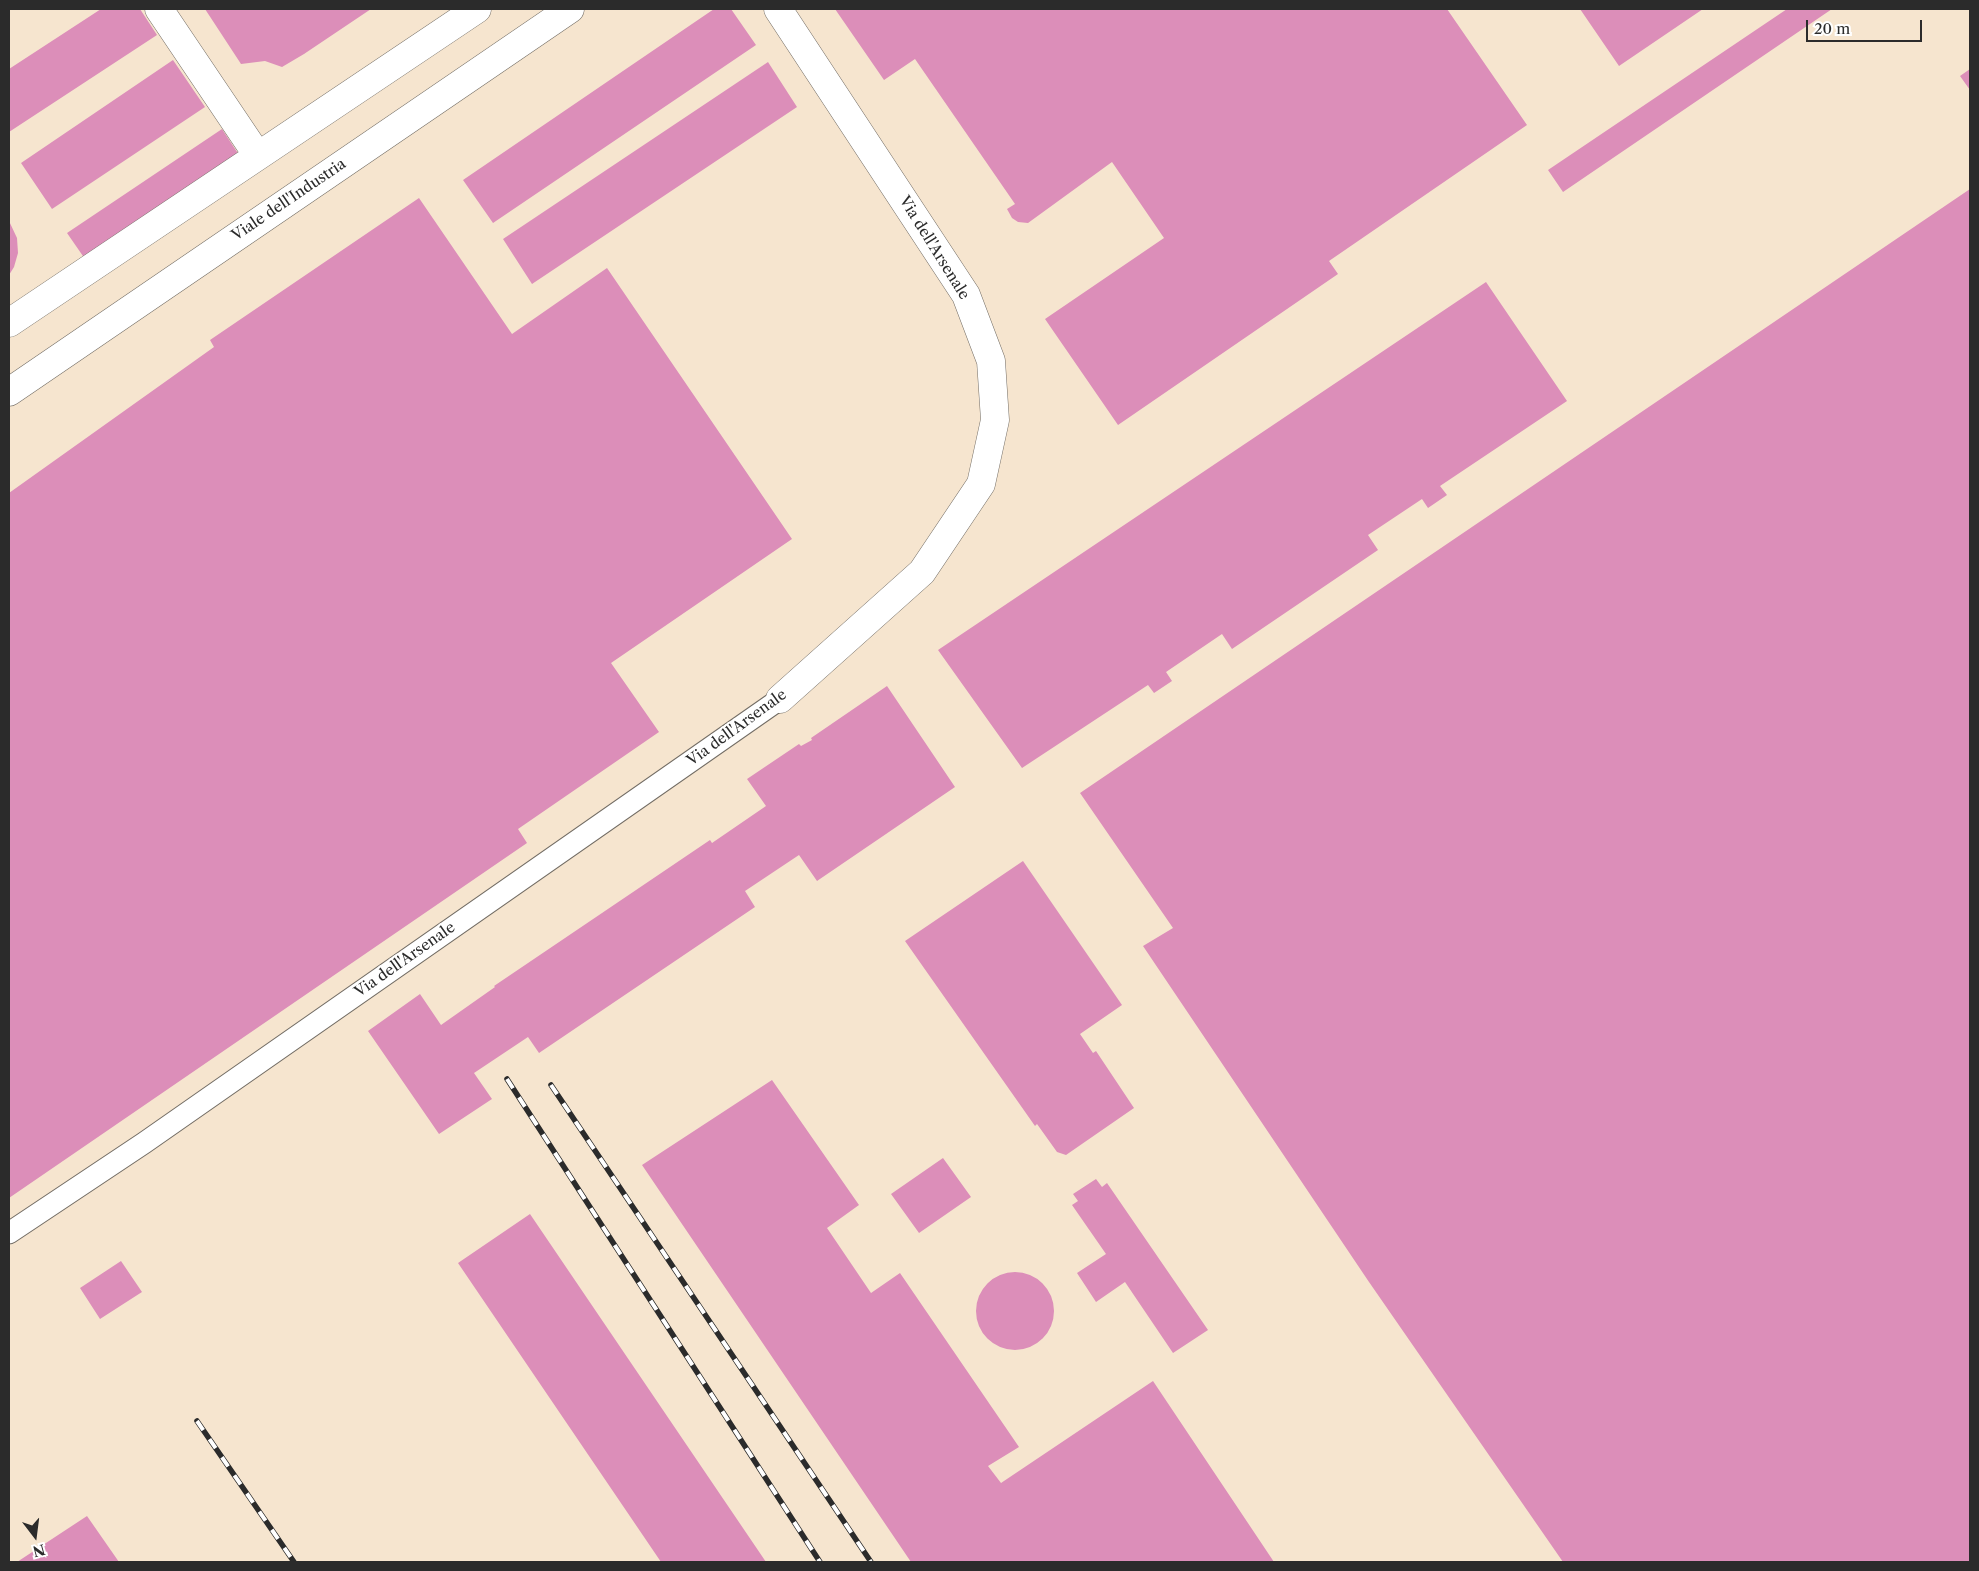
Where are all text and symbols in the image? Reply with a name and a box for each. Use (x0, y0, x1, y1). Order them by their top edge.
scale bar (1809, 10, 1925, 42)
text: 20 m (1814, 19, 1850, 38)
street label: Viale dell'Industria (229, 155, 349, 245)
street label: Via dell'Arsenale (895, 193, 973, 303)
street label: Via dell'Arsenale (684, 686, 790, 770)
street label: Via dell'Arsenale (351, 919, 459, 1001)
north arrow (10, 1511, 60, 1561)
text: N (31, 1540, 47, 1561)

